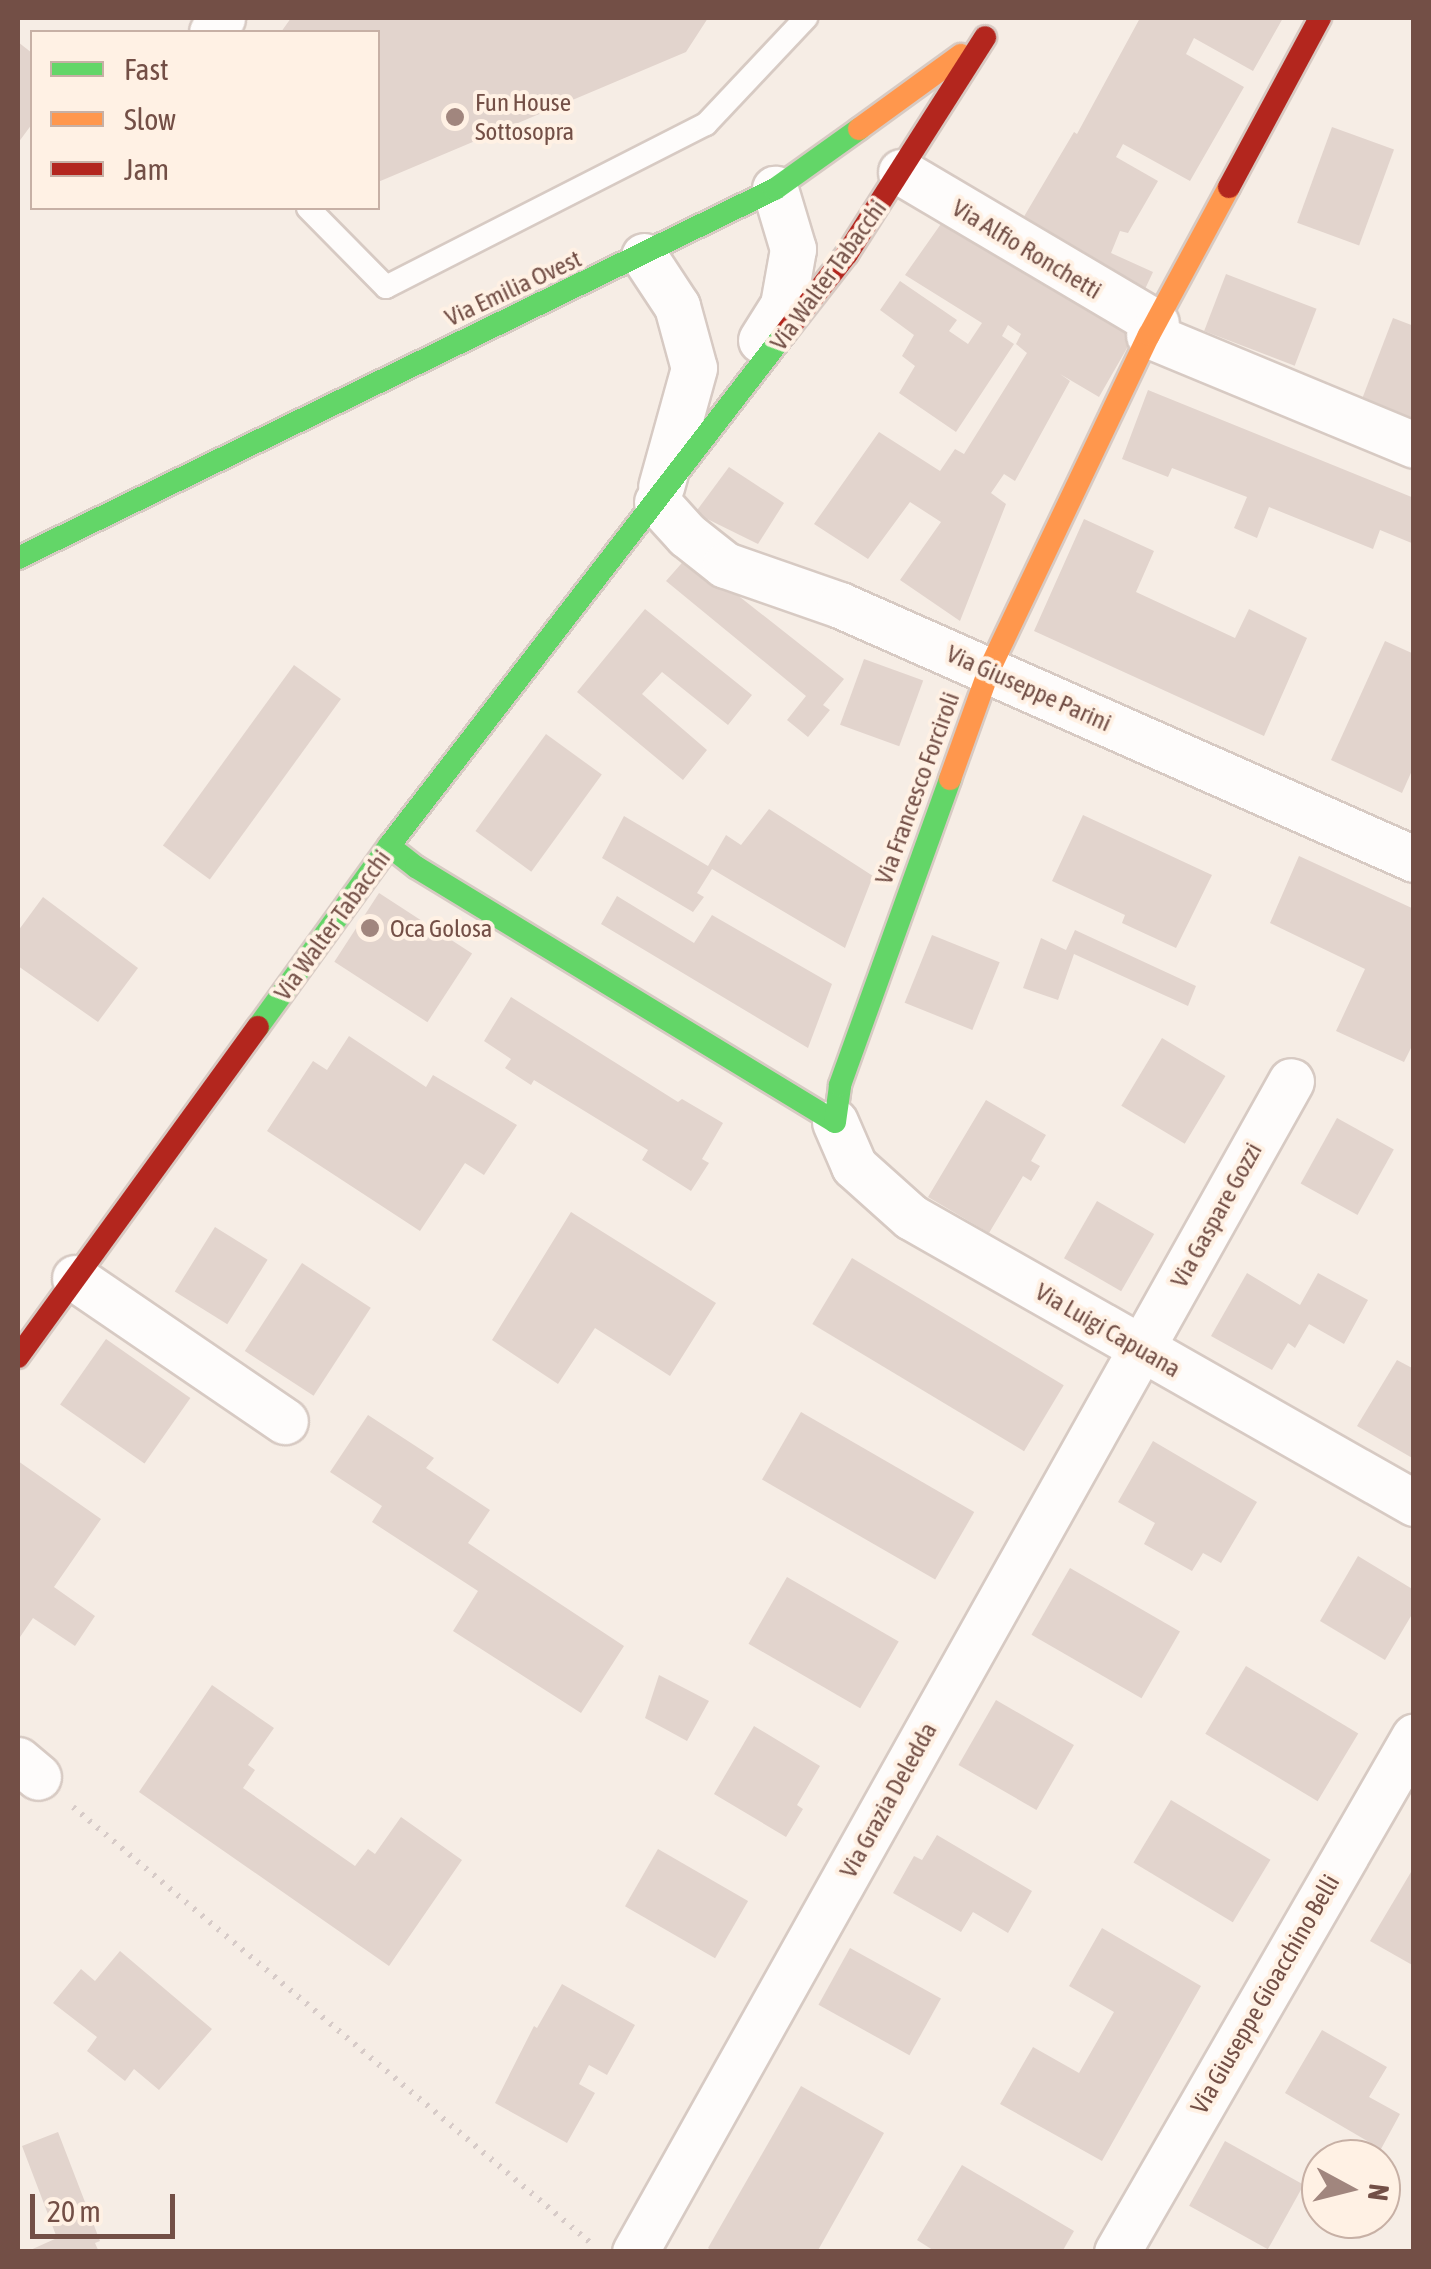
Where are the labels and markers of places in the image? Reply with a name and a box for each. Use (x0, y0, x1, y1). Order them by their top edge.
place label: Fun House Sottosopra (475, 88, 574, 147)
marker: Fun House Sottosopra (444, 106, 466, 128)
place label: Oca Golosa (390, 913, 492, 943)
marker: Oca Golosa (359, 917, 381, 939)

